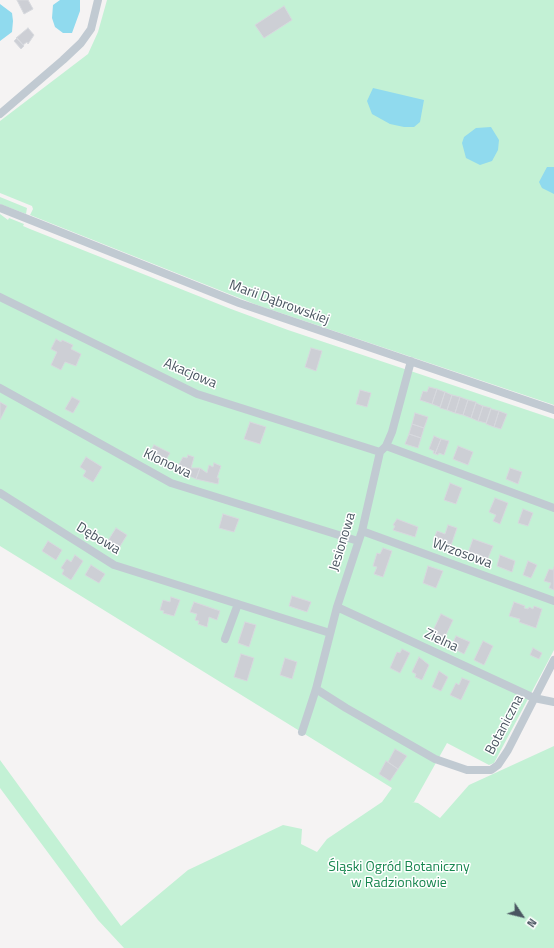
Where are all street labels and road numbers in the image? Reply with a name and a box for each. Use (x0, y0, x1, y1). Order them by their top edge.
street label: Marii Dąbrowskiej (227, 277, 331, 329)
street label: Akacjowa (161, 355, 219, 393)
street label: Klonowa (140, 446, 194, 482)
street label: Jesionowa (326, 511, 360, 573)
street label: Dębowa (73, 519, 123, 559)
street label: Wrzosowa (430, 535, 494, 573)
street label: Zielna (421, 626, 461, 656)
street label: Botaniczna (482, 692, 528, 758)

